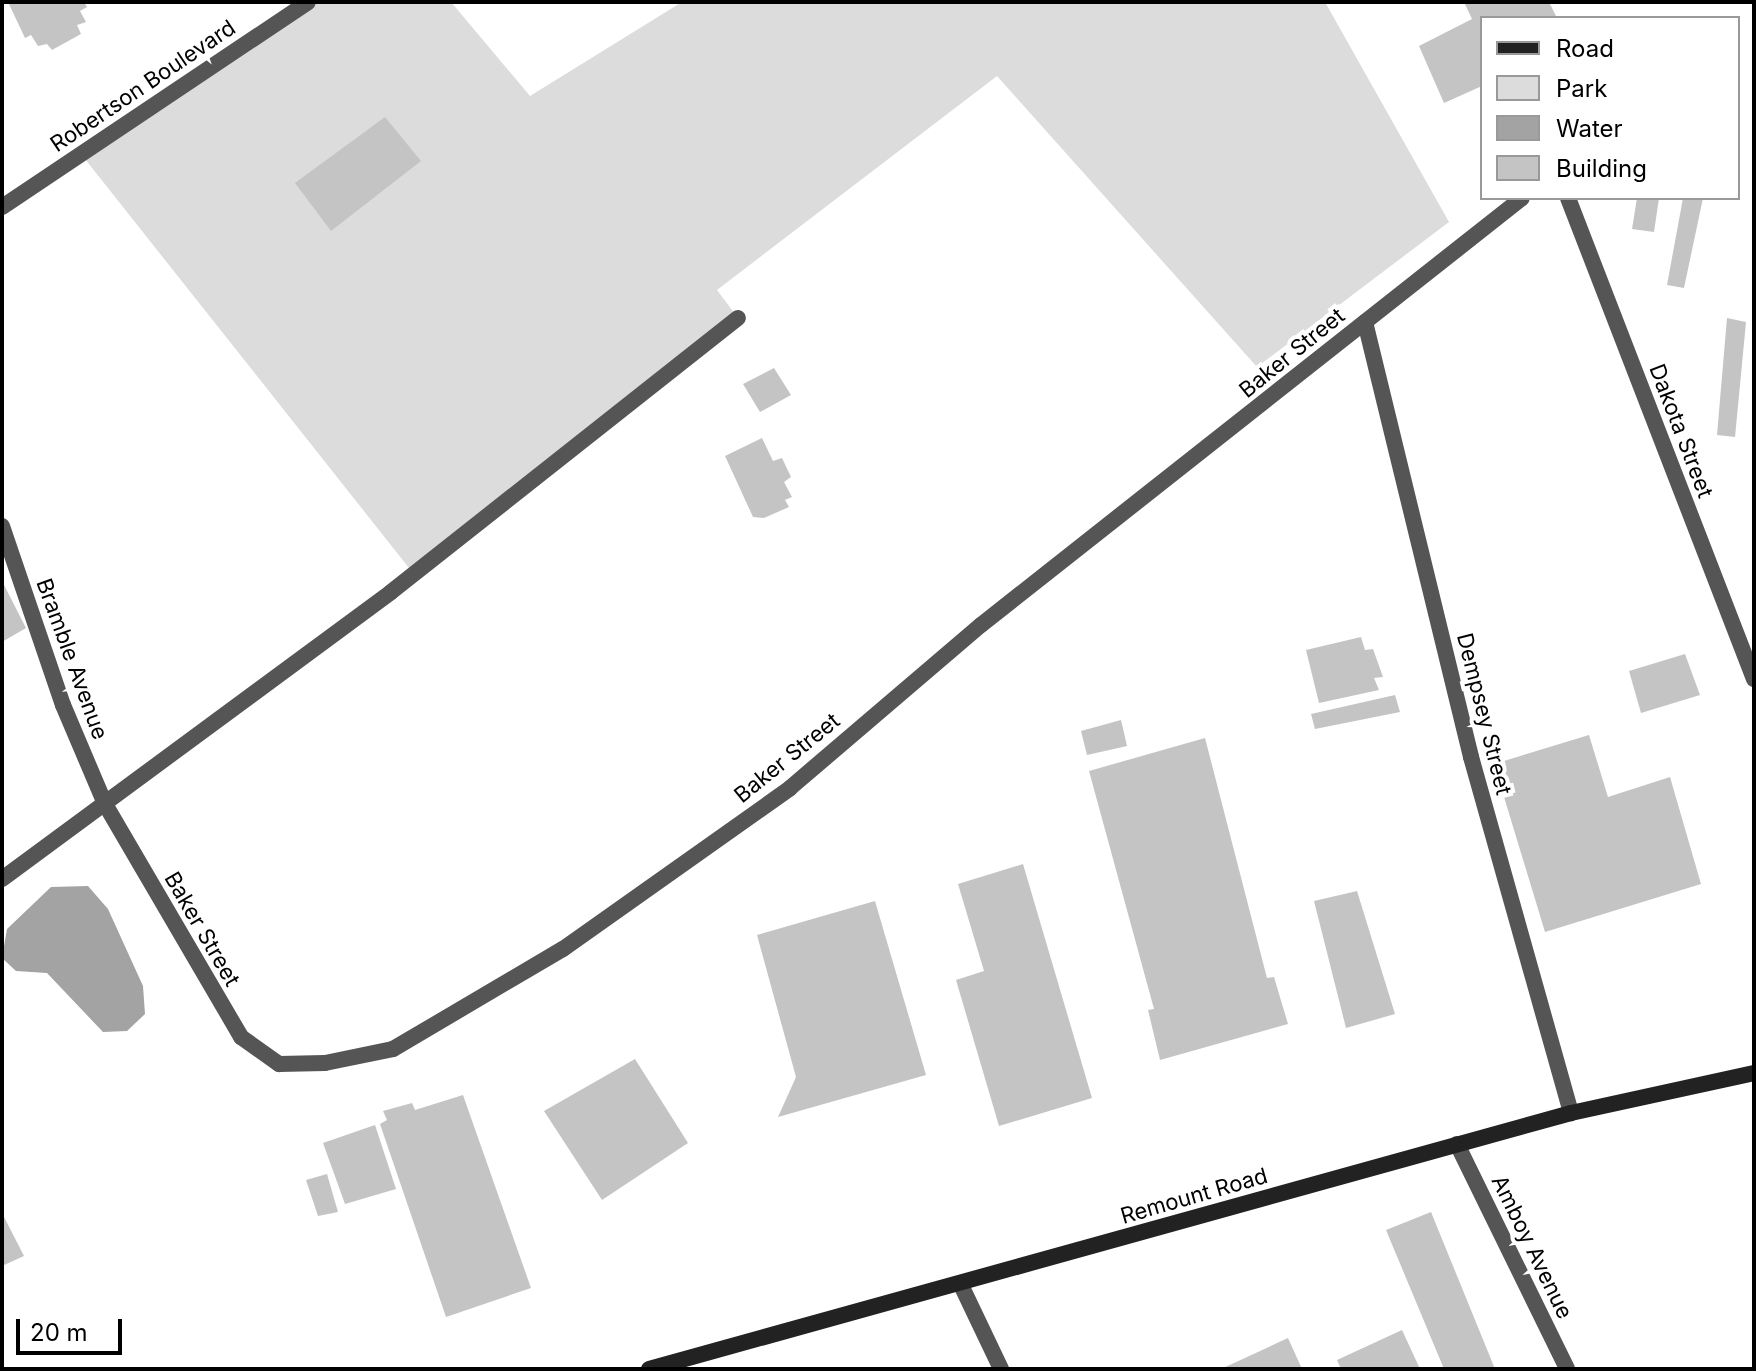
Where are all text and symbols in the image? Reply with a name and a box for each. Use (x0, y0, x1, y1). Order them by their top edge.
street label: Robertson Boulevard (46, 14, 240, 158)
legend (1480, 16, 1740, 200)
text: Road (1556, 34, 1614, 63)
text: Park (1556, 74, 1607, 103)
text: Water (1556, 114, 1623, 143)
text: Building (1556, 154, 1647, 183)
street label: Baker Street (1234, 303, 1350, 403)
street label: Dakota Street (1643, 360, 1719, 502)
street label: Bramble Avenue (31, 575, 113, 743)
street label: Dempsey Street (1451, 630, 1517, 798)
street label: Baker Street (729, 708, 845, 808)
street label: Baker Street (159, 867, 245, 991)
street label: Remount Road (1118, 1162, 1270, 1230)
street label: Amboy Avenue (1486, 1171, 1578, 1323)
scale bar (20, 1303, 126, 1353)
text: 20 m (30, 1318, 88, 1347)

